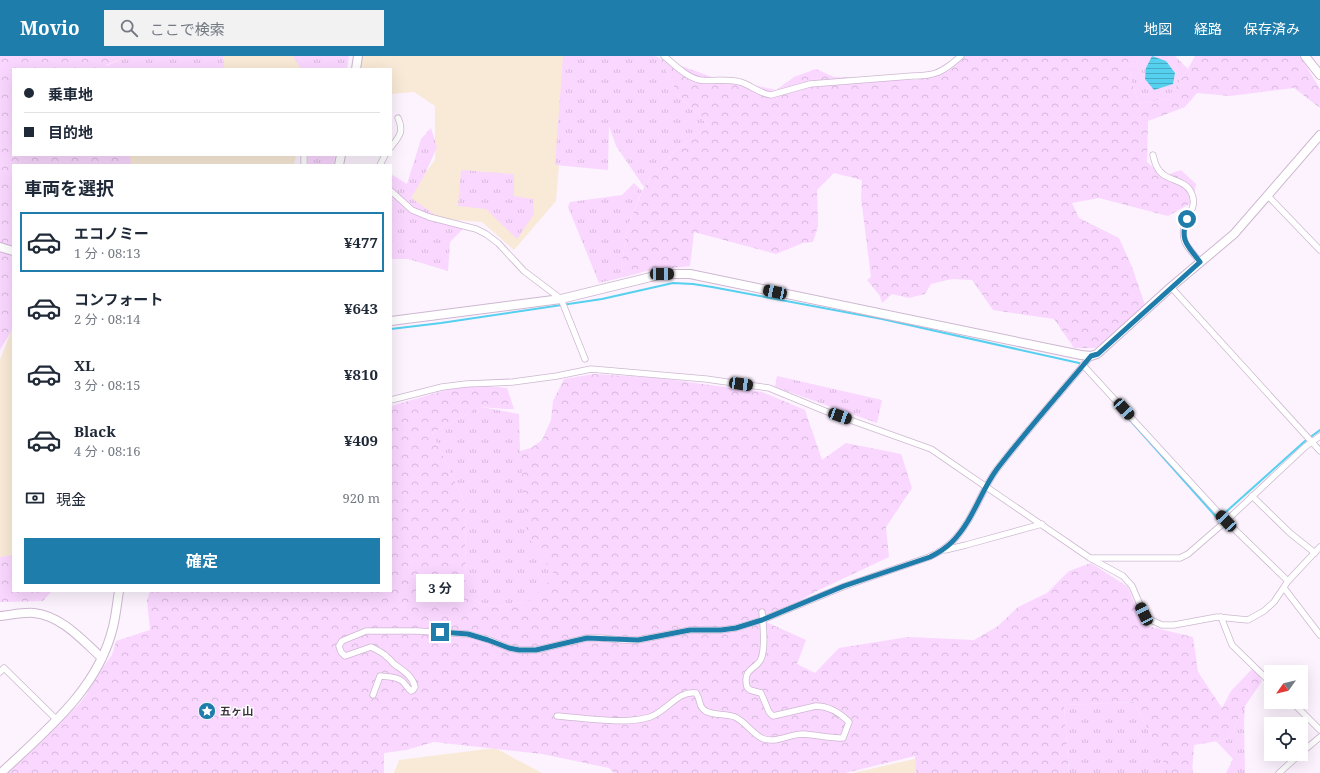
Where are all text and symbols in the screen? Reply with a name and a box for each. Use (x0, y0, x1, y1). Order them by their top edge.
search box (104, 10, 384, 46)
text: Movio (20, 15, 80, 41)
icon: search (118, 17, 140, 39)
text: ここで検索 (150, 19, 225, 39)
text: 地図 (1144, 19, 1172, 38)
text: 経路 (1194, 19, 1222, 38)
text: 保存済み (1244, 19, 1300, 38)
text: 乗車地 (48, 84, 93, 104)
text: 目的地 (48, 122, 93, 142)
text: 車両を選択 (24, 176, 114, 200)
route start (1178, 210, 1196, 228)
text: エコノミー (74, 223, 149, 243)
icon: car (26, 224, 62, 260)
text: ¥477 (344, 232, 378, 252)
text: 1 分 · 08:13 (74, 244, 140, 262)
car (650, 268, 674, 280)
car (762, 284, 788, 300)
text: コンフォート (74, 289, 164, 309)
icon: car (26, 290, 62, 326)
text: ¥643 (344, 298, 378, 318)
text: 2 分 · 08:14 (74, 310, 140, 328)
text: XL (74, 355, 95, 375)
icon: car (26, 356, 62, 392)
text: ¥810 (344, 364, 378, 384)
text: 3 分 · 08:15 (74, 376, 140, 394)
car (728, 376, 754, 392)
car (1112, 396, 1136, 422)
car (827, 406, 853, 426)
text: Black (74, 421, 116, 441)
icon: car (26, 422, 62, 458)
text: ¥409 (344, 430, 378, 450)
text: 4 分 · 08:16 (74, 442, 140, 460)
icon: cash (24, 487, 46, 509)
text: 現金 (56, 489, 86, 509)
text: 920 m (343, 489, 380, 507)
car (1213, 508, 1239, 534)
button: 確定 (24, 538, 380, 584)
callout: 3 分 (416, 574, 464, 602)
text: 3 分 (428, 579, 452, 597)
car (1133, 601, 1155, 627)
route end (431, 623, 449, 641)
north arrow (1264, 665, 1308, 709)
map controls (1264, 665, 1308, 761)
place icon: 五ヶ山 (197, 701, 217, 721)
place label: 五ヶ山 (220, 703, 253, 718)
button: locate (1264, 717, 1308, 761)

